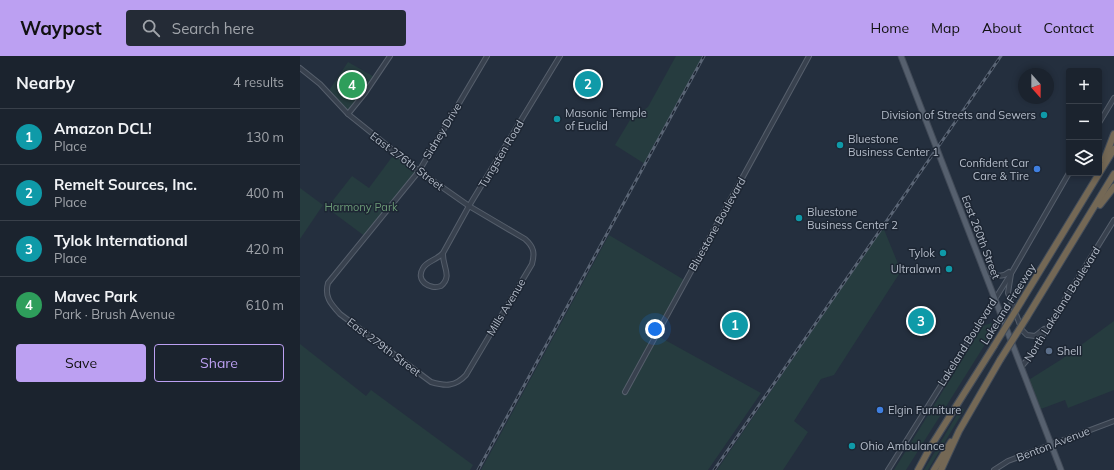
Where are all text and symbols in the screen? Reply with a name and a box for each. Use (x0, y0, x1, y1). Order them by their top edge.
search box (126, 10, 406, 46)
text: Waypost (20, 16, 102, 40)
icon: search (140, 17, 162, 39)
text: Search here (172, 19, 254, 38)
text: Home (870, 19, 909, 37)
text: Map (931, 19, 960, 37)
text: About (982, 19, 1022, 37)
text: Contact (1044, 19, 1094, 37)
north arrow (1018, 68, 1054, 104)
map controls (1066, 68, 1102, 176)
button: + (1066, 68, 1102, 104)
pin: 2 (575, 69, 601, 99)
pin: 4 (339, 70, 365, 100)
text: Nearby (16, 72, 75, 93)
text: 4 results (233, 74, 284, 90)
street label: Sidney Drive (420, 100, 464, 162)
button: − (1066, 104, 1102, 140)
place label: Masonic Temple of Euclid (565, 106, 647, 133)
place label: Division of Streets and Sewers (881, 108, 1036, 122)
marker: Division of Streets and Sewers (1039, 110, 1049, 120)
marker: Masonic Temple of Euclid (552, 114, 562, 124)
street label: Tungsten Road (475, 118, 527, 190)
text: Amazon DCL! (54, 119, 152, 138)
text: 1 (25, 129, 33, 145)
text: 130 m (246, 129, 284, 145)
street label: East 276th Street (367, 129, 447, 193)
place label: Bluestone Business Center 1 (848, 132, 939, 159)
text: Place (54, 138, 87, 154)
marker: Bluestone Business Center 1 (835, 140, 845, 150)
button: layers (1066, 140, 1102, 176)
place label: Confident Car Care & Tire (959, 156, 1029, 183)
marker: Confident Car Care & Tire (1032, 164, 1042, 174)
text: Remelt Sources, Inc. (54, 175, 197, 194)
street label: Bluestone Boulevard (685, 175, 749, 273)
text: 2 (25, 185, 33, 201)
text: 400 m (246, 185, 284, 201)
street label: East 260th Street (959, 193, 1003, 281)
text: Place (54, 194, 87, 210)
park label: Harmony Park (324, 200, 398, 214)
place label: Bluestone Business Center 2 (807, 205, 898, 232)
marker: Bluestone Business Center 2 (794, 213, 804, 223)
text: Tylok International (54, 231, 188, 250)
text: 3 (25, 241, 33, 257)
text: 420 m (246, 241, 284, 257)
street label: North Lakeland Boulevard (1021, 244, 1103, 364)
place label: Tylok (909, 246, 935, 260)
marker: Tylok (938, 248, 948, 258)
text: Place (54, 250, 87, 266)
street label: Lakeland Freeway (977, 261, 1039, 347)
place label: Ultralawn (891, 262, 941, 276)
marker: Ultralawn (944, 264, 954, 274)
street label: Mills Avenue (484, 276, 528, 338)
text: Mavec Park (54, 287, 137, 306)
street label: Lakeland Boulevard (934, 296, 1000, 388)
text: 4 (25, 297, 33, 313)
text: 610 m (246, 297, 284, 313)
text: Park · Brush Avenue (54, 306, 175, 322)
pin: 3 (908, 306, 934, 336)
pin: 1 (722, 310, 748, 340)
street label: East 279th Street (344, 315, 424, 379)
your location (645, 319, 665, 339)
button: Save (16, 344, 146, 382)
button: Share (154, 344, 284, 382)
place label: Shell (1057, 344, 1082, 358)
marker: Shell (1044, 346, 1054, 356)
place label: Elgin Furniture (888, 403, 961, 417)
marker: Elgin Furniture (875, 405, 885, 415)
street label: Benton Avenue (1014, 424, 1092, 464)
place label: Ohio Ambulance (860, 439, 944, 453)
marker: Ohio Ambulance (847, 441, 857, 451)

